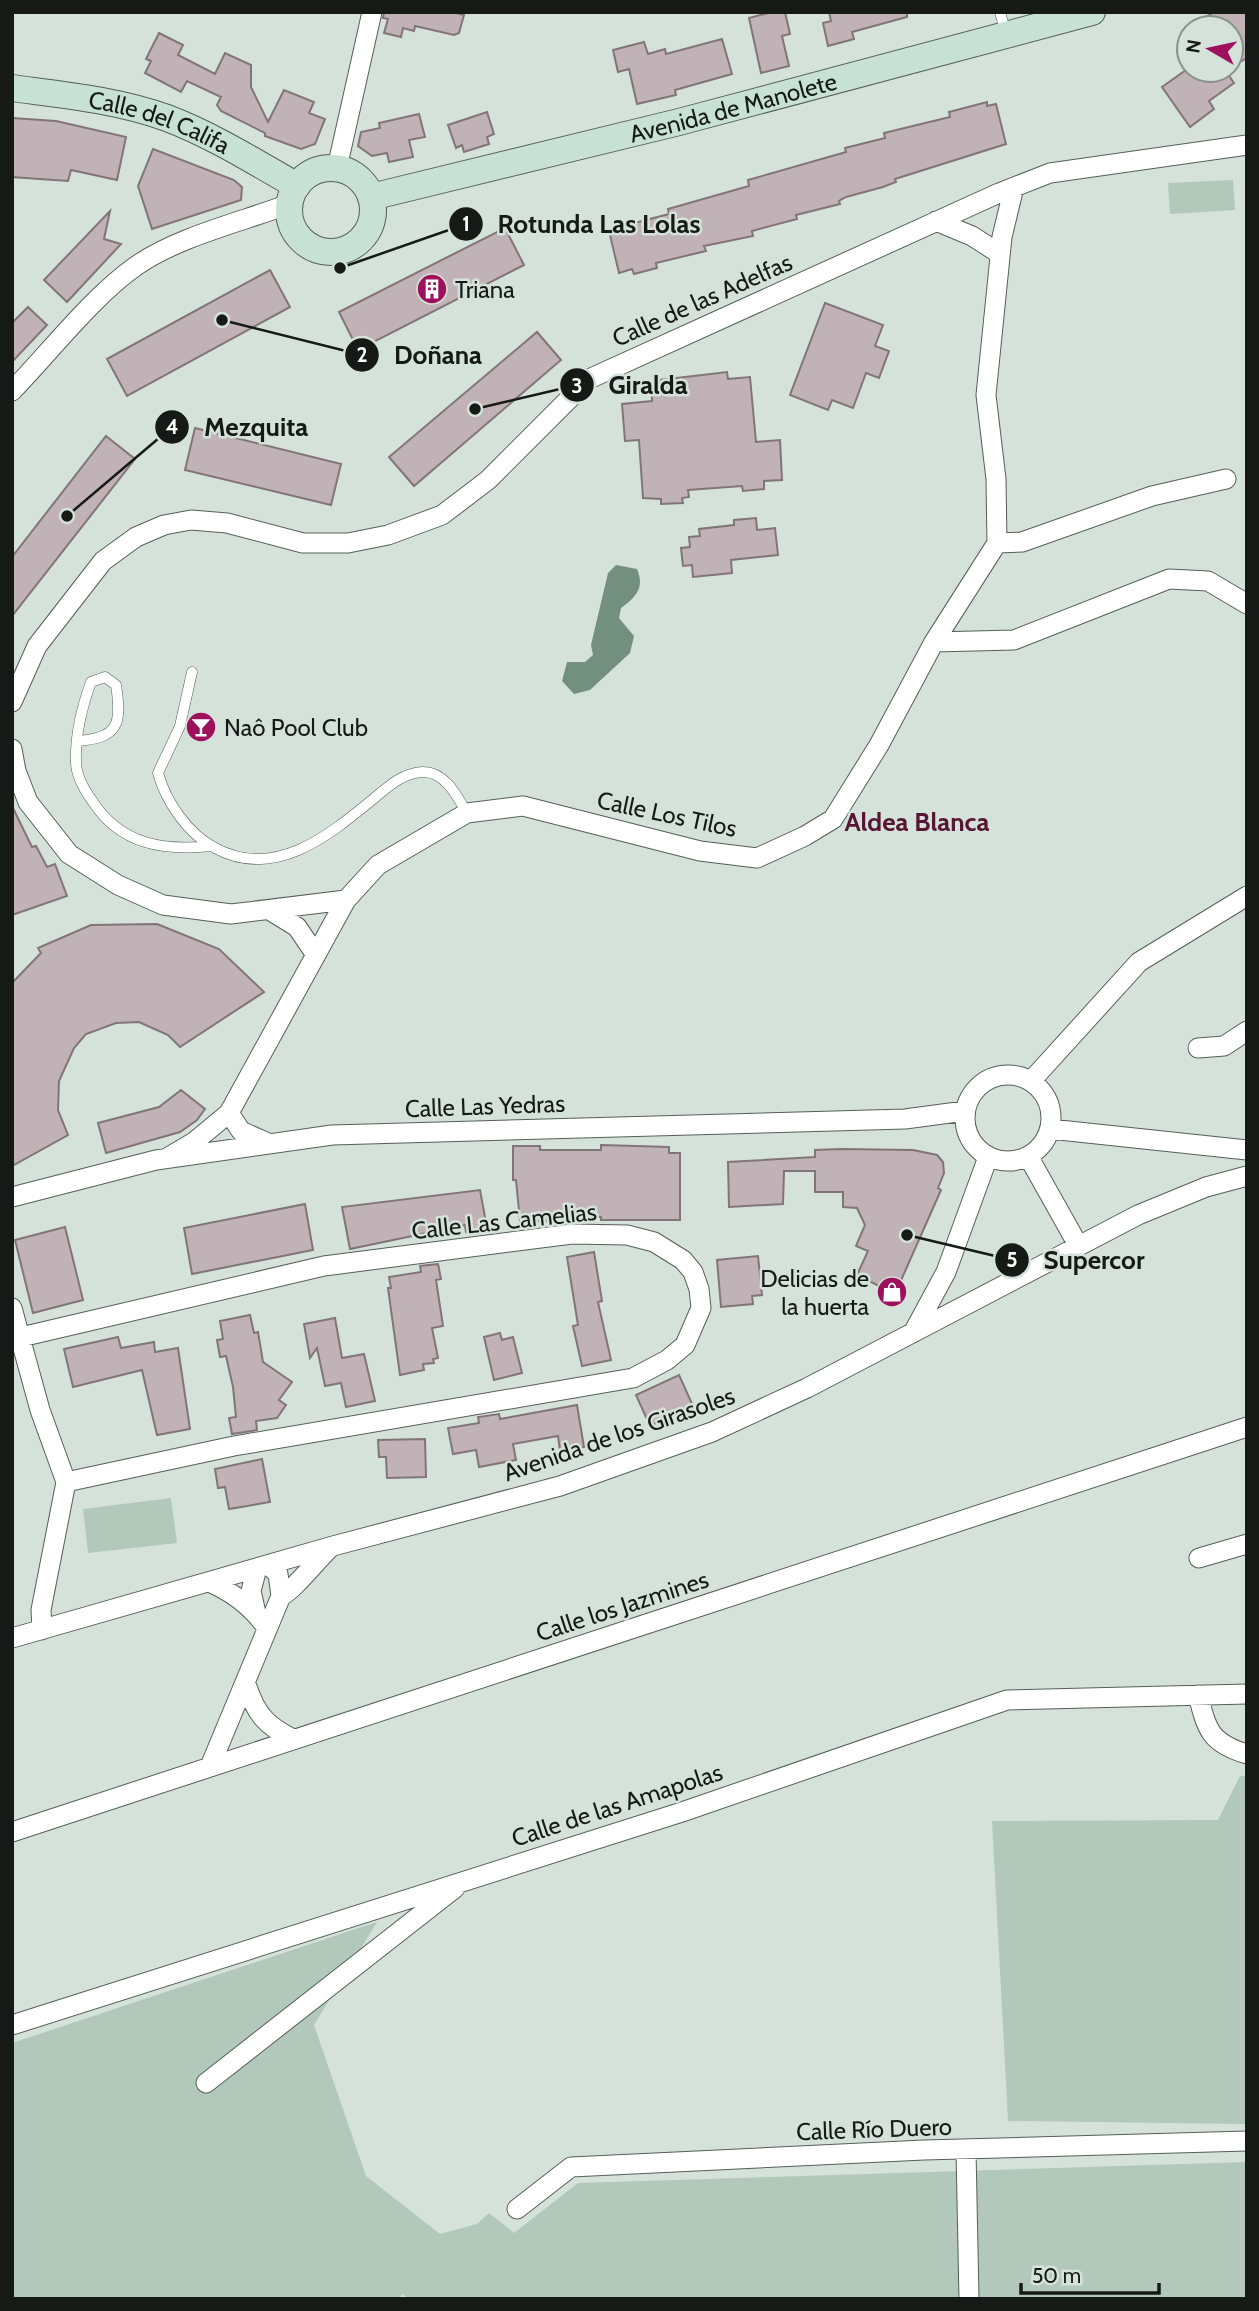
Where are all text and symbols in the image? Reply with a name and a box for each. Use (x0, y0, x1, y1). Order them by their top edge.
north arrow (1175, 14, 1245, 84)
text: N (1181, 38, 1206, 55)
street label: Avenida de Manolete (626, 66, 840, 148)
street label: Calle del Califa (87, 84, 236, 160)
callout: Rotunda Las Lolas (449, 200, 715, 247)
text: Rotunda Las Lolas (498, 208, 700, 240)
text: 1 (462, 211, 470, 236)
street label: Calle de las Adelfas (608, 247, 796, 353)
building icon: Triana (415, 272, 449, 306)
place label: Triana (455, 275, 515, 304)
callout: Doñana (345, 331, 496, 378)
text: Doñana (394, 339, 482, 371)
text: 2 (356, 342, 368, 367)
callout: Giralda (559, 362, 701, 409)
text: Giralda (608, 369, 688, 401)
text: 3 (571, 373, 583, 398)
callout: Mezquita (155, 404, 322, 451)
text: Mezquita (204, 411, 308, 443)
text: 4 (165, 414, 179, 439)
bar icon: Naô Pool Club (184, 710, 218, 744)
place label: Naô Pool Club (224, 713, 368, 742)
street label: Calle Los Tilos (595, 785, 739, 843)
district label: Aldea Blanca (845, 806, 989, 838)
street label: Calle Las Yedras (404, 1089, 566, 1123)
street label: Calle Las Camelias (410, 1197, 598, 1245)
callout: Supercor (994, 1236, 1158, 1283)
text: Supercor (1043, 1244, 1145, 1276)
text: 5 (1006, 1247, 1018, 1272)
place label: Delicias de la huerta (760, 1264, 869, 1321)
shop icon: Delicias de la huerta (875, 1275, 909, 1309)
street label: Avenida de los Girasoles (500, 1381, 738, 1487)
street label: Calle los Jazmines (532, 1564, 712, 1648)
street label: Calle de las Amapolas (508, 1757, 726, 1853)
street label: Calle Río Duero (796, 2112, 952, 2146)
scale bar (1021, 2252, 1159, 2296)
text: 50 m (1032, 2263, 1081, 2288)

